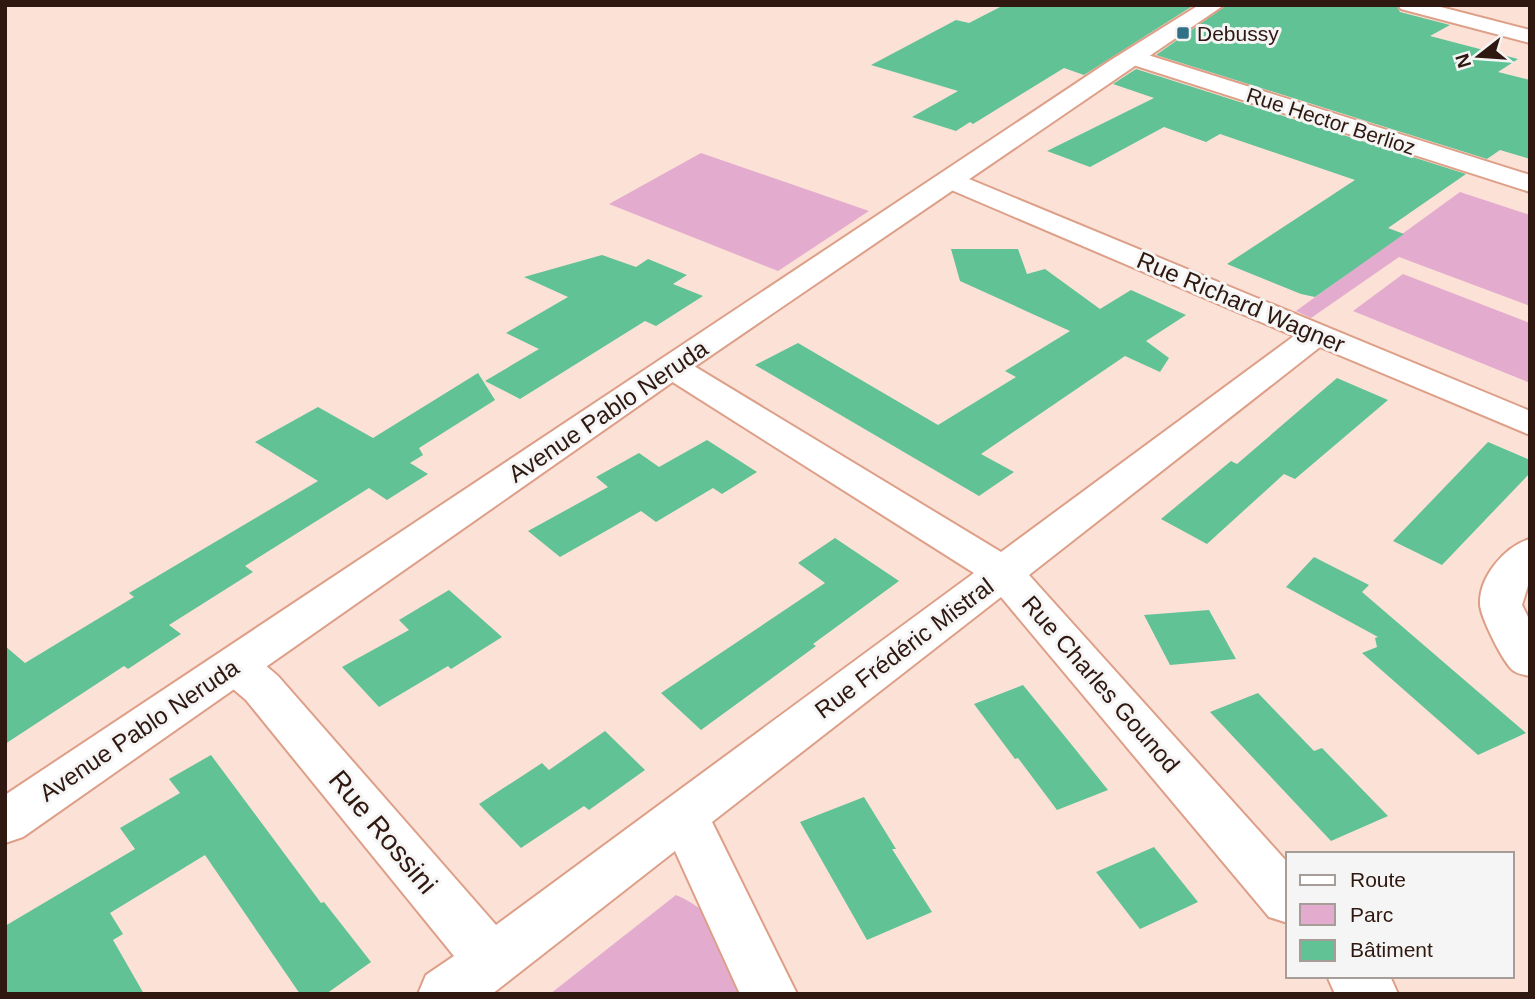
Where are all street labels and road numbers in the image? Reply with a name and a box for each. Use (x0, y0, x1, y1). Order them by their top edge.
street label: Rue Hector Berlioz (1244, 83, 1418, 159)
street label: Rue Richard Wagner (1133, 246, 1349, 358)
street label: Avenue Pablo Neruda (503, 334, 713, 488)
street label: Rue Frédéric Mistral (810, 572, 998, 724)
street label: Rue Charles Gounod (1017, 590, 1185, 778)
street label: Avenue Pablo Neruda (34, 653, 244, 807)
street label: Rue Rossini (323, 764, 443, 900)

